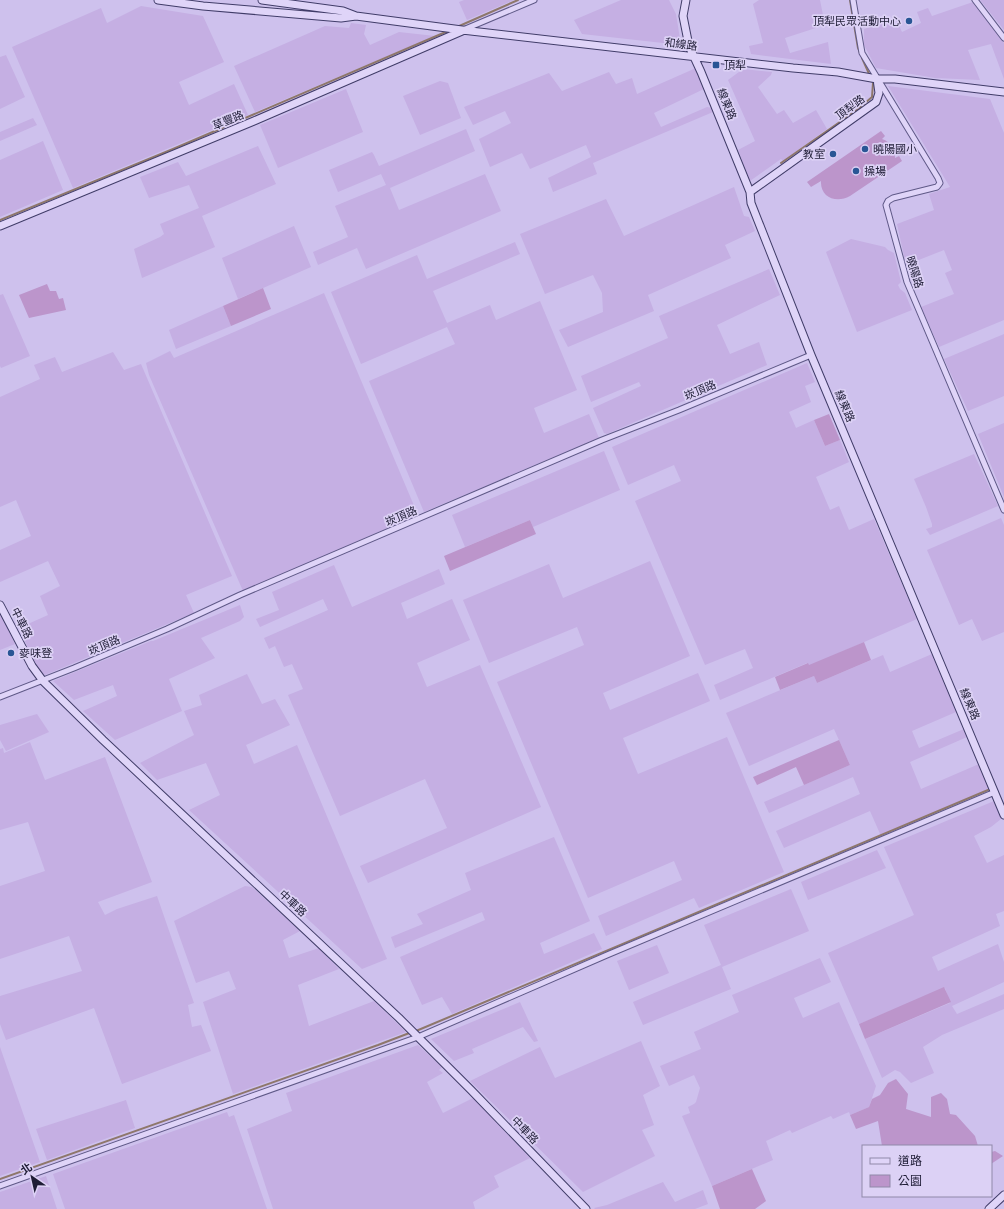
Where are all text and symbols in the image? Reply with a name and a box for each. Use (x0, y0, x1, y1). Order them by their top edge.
place label: 頂犁民眾活動中心 (813, 14, 901, 28)
marker: 頂犁民眾活動中心 (904, 16, 914, 26)
street label: 和線路 (664, 35, 698, 53)
place label: 頂犁 (724, 58, 746, 72)
marker: 頂犁 (711, 60, 721, 70)
street label: 線東路 (714, 86, 740, 122)
street label: 頂犁路 (833, 92, 867, 122)
street label: 草豐路 (210, 107, 246, 133)
place label: 曉陽國小 (873, 142, 917, 156)
marker: 曉陽國小 (860, 144, 870, 154)
place label: 教室 (803, 147, 825, 161)
marker: 教室 (828, 149, 838, 159)
place label: 操場 (864, 164, 886, 178)
marker: 操場 (851, 166, 861, 176)
street label: 曉陽路 (903, 254, 927, 290)
street label: 崁頂路 (682, 377, 718, 403)
street label: 線東路 (832, 388, 858, 424)
street label: 崁頂路 (383, 503, 419, 529)
street label: 中車路 (8, 605, 36, 641)
street label: 崁頂路 (86, 632, 122, 658)
place label: 麥味登 (19, 646, 52, 660)
marker: 麥味登 (6, 648, 16, 658)
street label: 線東路 (957, 686, 983, 722)
street label: 中車路 (276, 887, 310, 919)
street label: 中車路 (509, 1113, 541, 1147)
legend (862, 1145, 992, 1197)
text: 道路 (898, 1153, 922, 1168)
north arrow (12, 1157, 52, 1197)
text: 北 (18, 1160, 35, 1178)
text: 公園 (898, 1173, 922, 1188)

